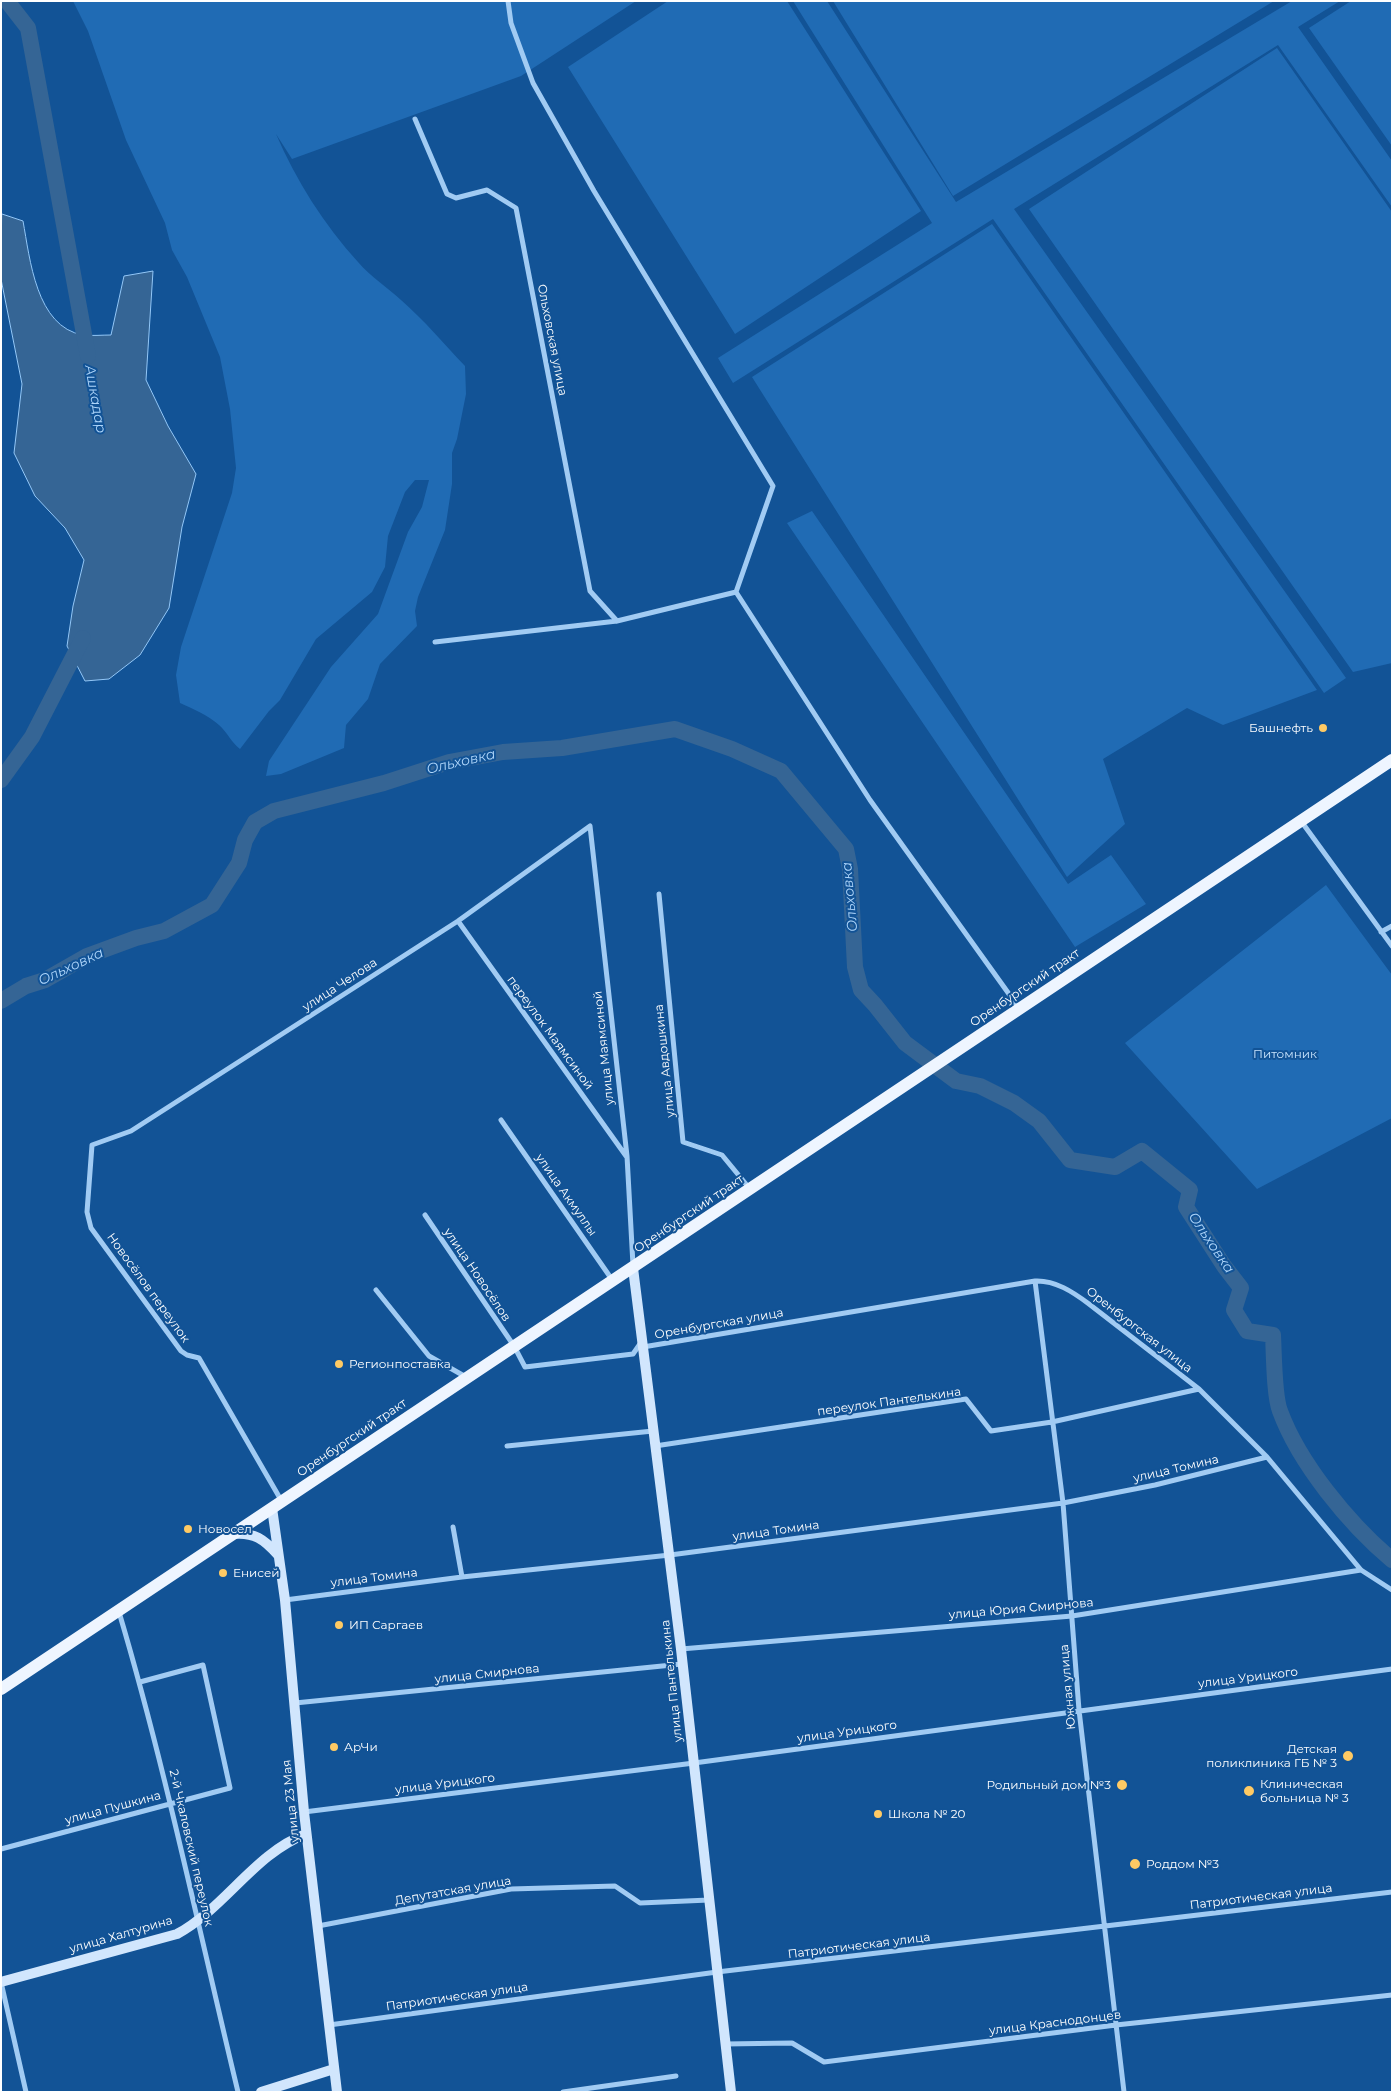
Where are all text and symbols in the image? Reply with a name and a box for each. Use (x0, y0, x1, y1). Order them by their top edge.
street label: Ольховская улица (534, 283, 570, 397)
water label: Ашкадар (81, 363, 109, 435)
place label: Башнефть (1249, 721, 1313, 735)
marker: Башнефть (1317, 722, 1329, 734)
water label: Ольховка (425, 746, 497, 778)
water label: Ольховка (839, 861, 861, 933)
water label: Ольховка (36, 945, 106, 989)
street label: Оренбургский тракт (968, 946, 1082, 1030)
street label: улица Челова (300, 956, 380, 1014)
street label: переулок Маямсиной (504, 973, 596, 1093)
street label: улица Маямсиной (591, 990, 617, 1106)
street label: улица Авдошкина (652, 1004, 678, 1118)
park label: Питомник (1253, 1047, 1317, 1061)
street label: улица Акмуллы (532, 1151, 600, 1239)
street label: Оренбургский тракт (632, 1172, 746, 1256)
water label: Ольховка (1184, 1209, 1238, 1277)
street label: улица Новосёлов (440, 1226, 514, 1324)
street label: Новосёлов переулок (103, 1231, 193, 1345)
street label: Оренбургская улица (1083, 1284, 1195, 1376)
street label: Оренбургская улица (653, 1306, 785, 1342)
place label: Регионпоставка (349, 1357, 451, 1371)
marker: Регионпоставка (333, 1358, 345, 1370)
street label: переулок Пантелькина (816, 1385, 962, 1419)
street label: Оренбургский тракт (295, 1396, 409, 1480)
street label: улица Томина (1132, 1452, 1220, 1486)
street label: улица Томина (732, 1518, 820, 1544)
place label: Новосел (198, 1522, 252, 1536)
marker: Новосел (182, 1523, 194, 1535)
place label: Енисей (233, 1566, 280, 1580)
street label: улица Томина (330, 1566, 418, 1590)
marker: Енисей (217, 1567, 229, 1579)
street label: улица Юрия Смирнова (948, 1595, 1094, 1623)
place label: ИП Саргаев (349, 1618, 423, 1632)
marker: ИП Саргаев (333, 1619, 345, 1631)
street label: улица Пантелькина (658, 1619, 686, 1743)
street label: Южная улица (1057, 1644, 1079, 1730)
street label: улица Смирнова (434, 1661, 540, 1687)
street label: улица Урицкого (1197, 1665, 1299, 1691)
street label: улица Урицкого (796, 1718, 898, 1746)
place label: АрЧи (344, 1740, 378, 1754)
marker: АрЧи (328, 1741, 340, 1753)
place label: Детская поликлиника ГБ № 3 (1206, 1742, 1337, 1770)
marker: Детская поликлиника ГБ № 3 (1341, 1749, 1355, 1763)
street label: улица 23 Мая (279, 1759, 303, 1843)
street label: 2-й Чкаловский переулок (166, 1768, 216, 1928)
street label: улица Урицкого (394, 1771, 496, 1797)
place label: Клиническая больница № 3 (1260, 1777, 1349, 1805)
place label: Родильный дом №3 (986, 1778, 1111, 1792)
marker: Родильный дом №3 (1115, 1778, 1129, 1792)
marker: Клиническая больница № 3 (1242, 1784, 1256, 1798)
street label: улица Пушкина (63, 1788, 163, 1828)
place label: Школа № 20 (888, 1807, 965, 1821)
marker: Школа № 20 (872, 1808, 884, 1820)
marker: Роддом №3 (1128, 1857, 1142, 1871)
place label: Роддом №3 (1146, 1857, 1219, 1871)
street label: Депутатская улица (394, 1874, 512, 1908)
street label: Патриотическая улица (1189, 1881, 1333, 1913)
street label: улица Халтурина (68, 1913, 174, 1957)
street label: Патриотическая улица (787, 1930, 931, 1962)
street label: Патриотическая улица (385, 1980, 529, 2014)
street label: улица Краснодонцев (988, 2008, 1122, 2038)

